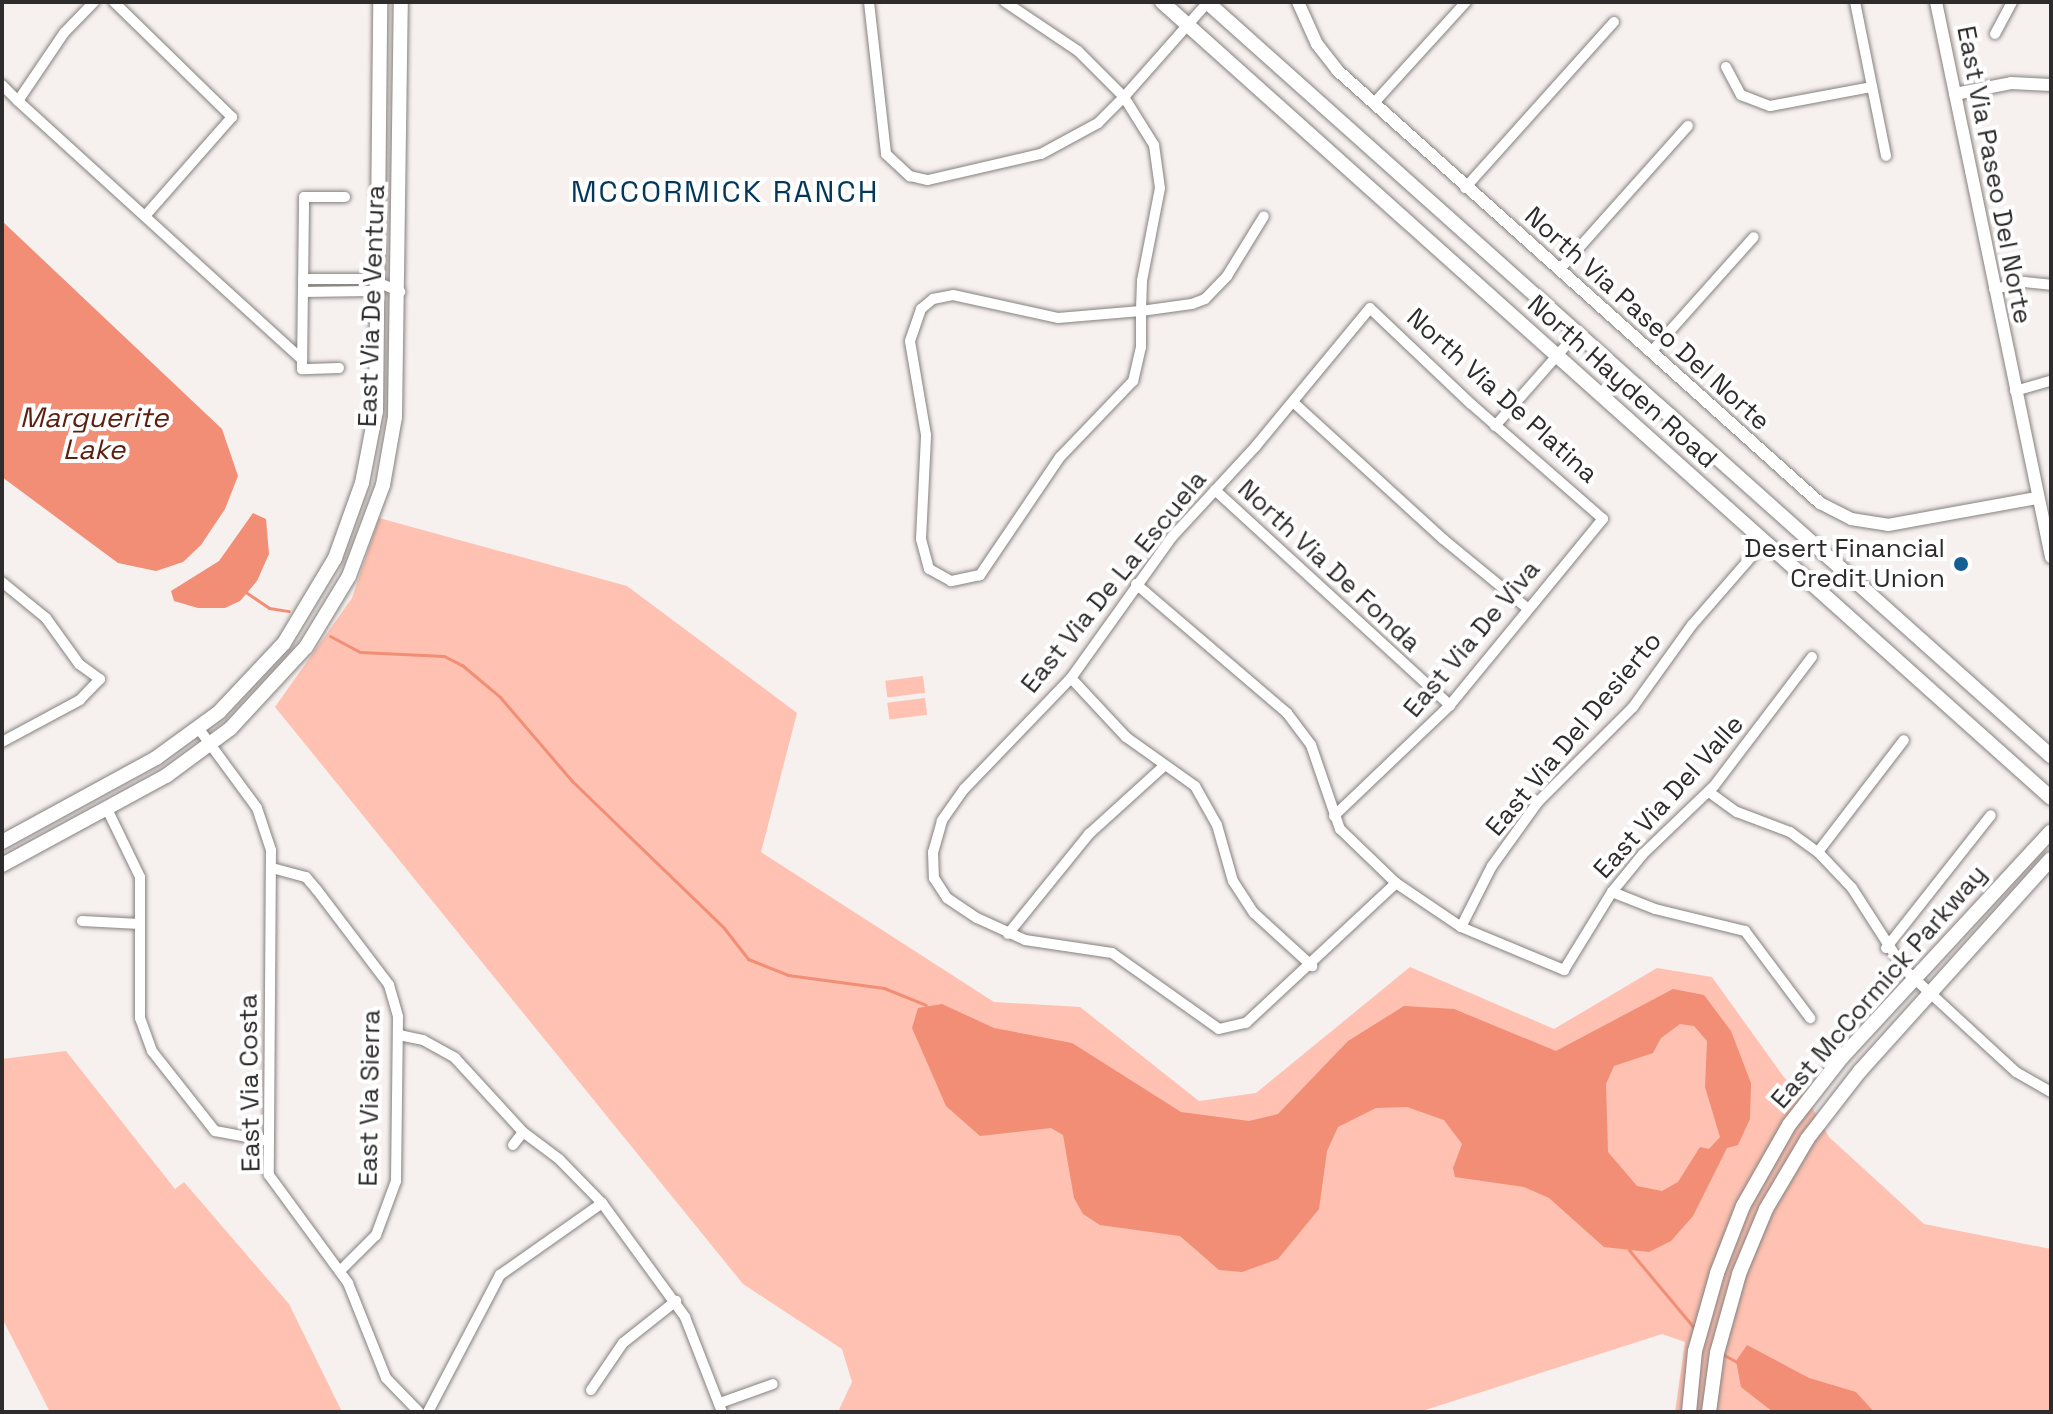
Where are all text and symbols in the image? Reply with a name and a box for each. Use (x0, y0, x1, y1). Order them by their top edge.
street label: East Via Paseo Del Norte (1950, 23, 2038, 327)
district label: MCCORMICK RANCH (571, 174, 879, 210)
street label: East Via De Ventura (352, 184, 392, 428)
street label: North Via Paseo Del Norte (1518, 201, 1776, 437)
street label: North Hayden Road (1521, 289, 1723, 475)
street label: North Via De Platina (1400, 302, 1604, 490)
water label: Marguerite Lake (20, 400, 168, 466)
street label: East Via De La Escuela (1015, 464, 1213, 700)
street label: North Via De Fonda (1231, 473, 1427, 659)
place label: Desert Financial Credit Union (1744, 533, 1945, 594)
street label: East Via De Viva (1397, 554, 1547, 724)
marker: Desert Financial Credit Union (1952, 555, 1970, 573)
street label: East Via Del Desierto (1480, 626, 1668, 842)
street label: East Via Del Valle (1587, 709, 1751, 885)
street label: East McCormick Parkway (1765, 859, 1993, 1115)
street label: East Via Costa (233, 993, 267, 1173)
street label: East Via Sierra (353, 1009, 387, 1187)

